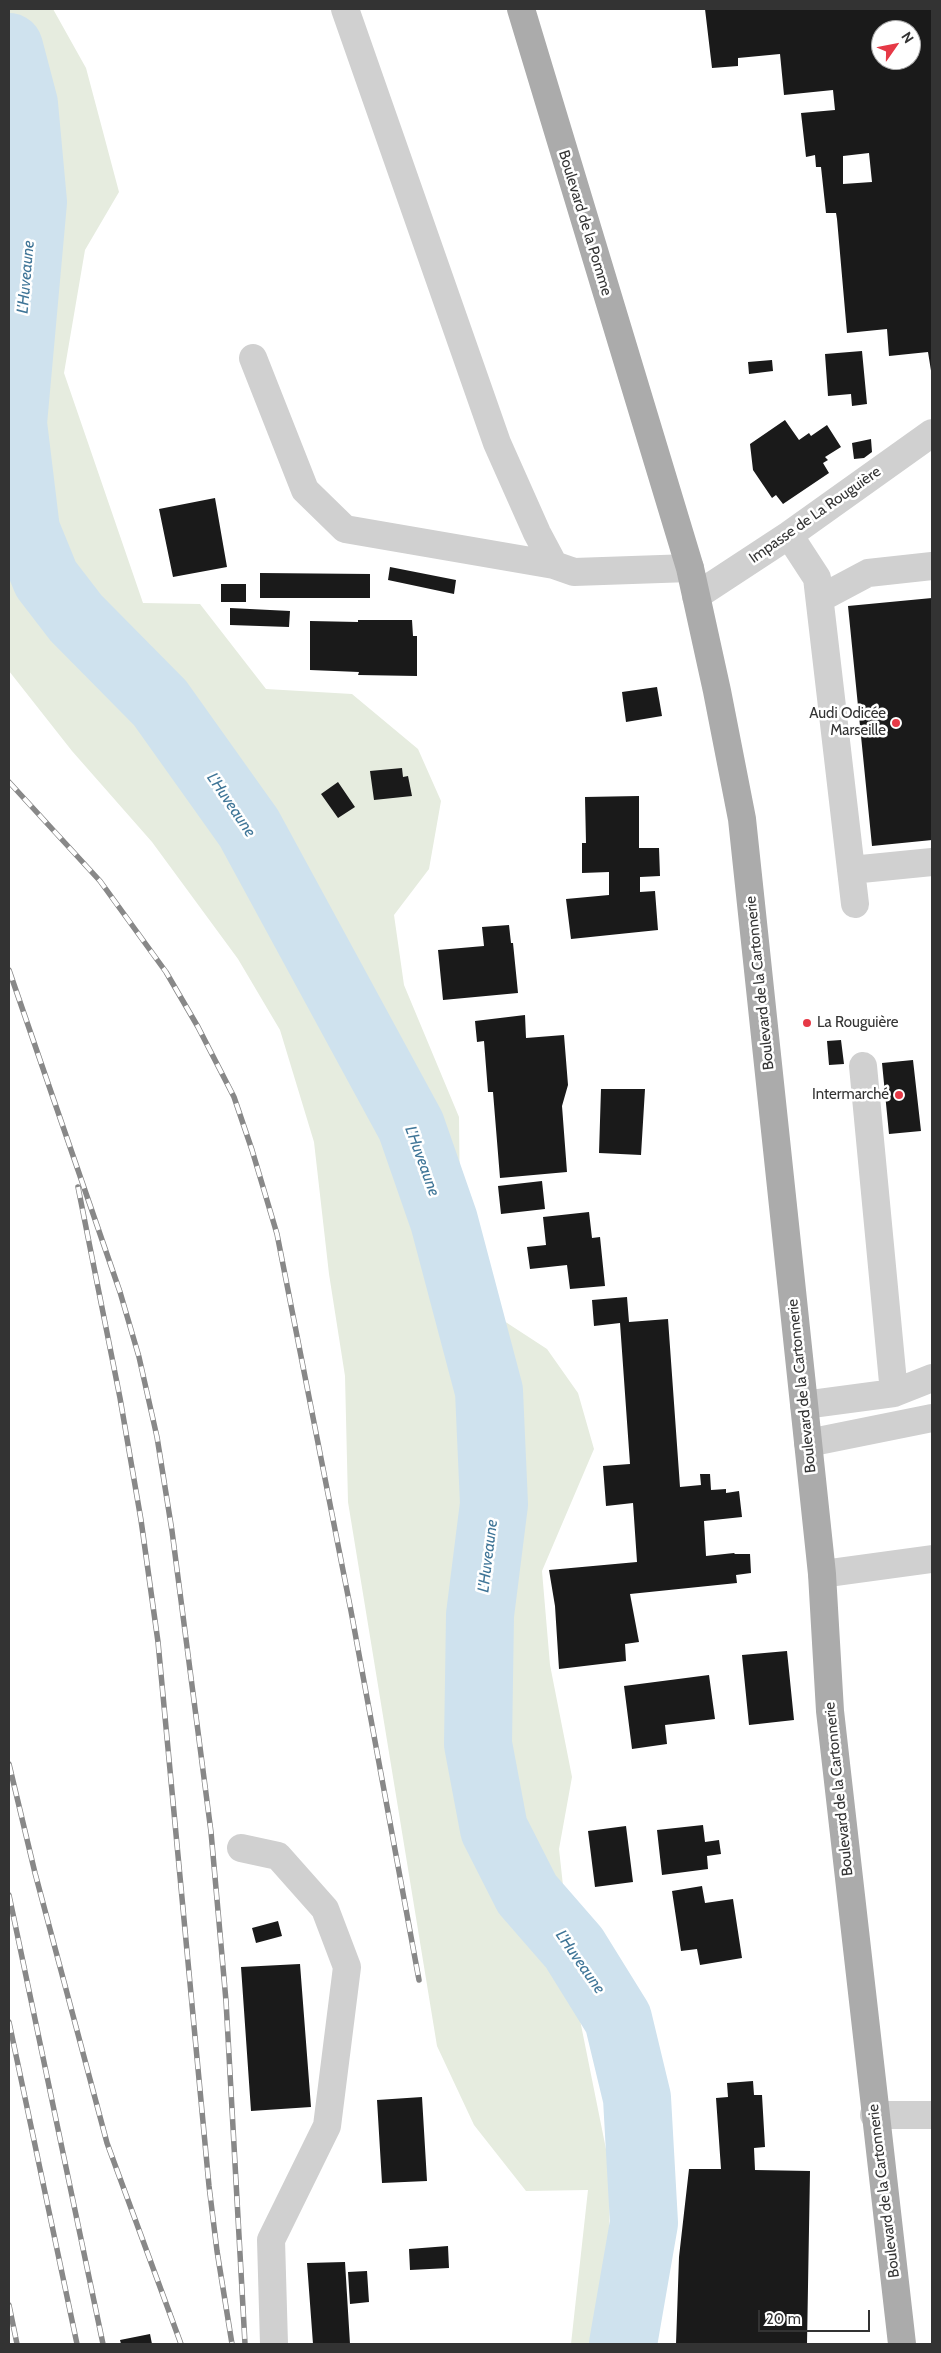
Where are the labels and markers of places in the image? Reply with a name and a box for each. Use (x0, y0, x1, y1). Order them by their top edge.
place label: Audi Odicée Marseille (809, 705, 886, 740)
marker: Audi Odicée Marseille (890, 717, 902, 729)
place label: La Rouguière (817, 1014, 898, 1032)
marker: La Rouguière (801, 1017, 813, 1029)
place label: Intermarché (812, 1086, 889, 1104)
marker: Intermarché (893, 1089, 905, 1101)

